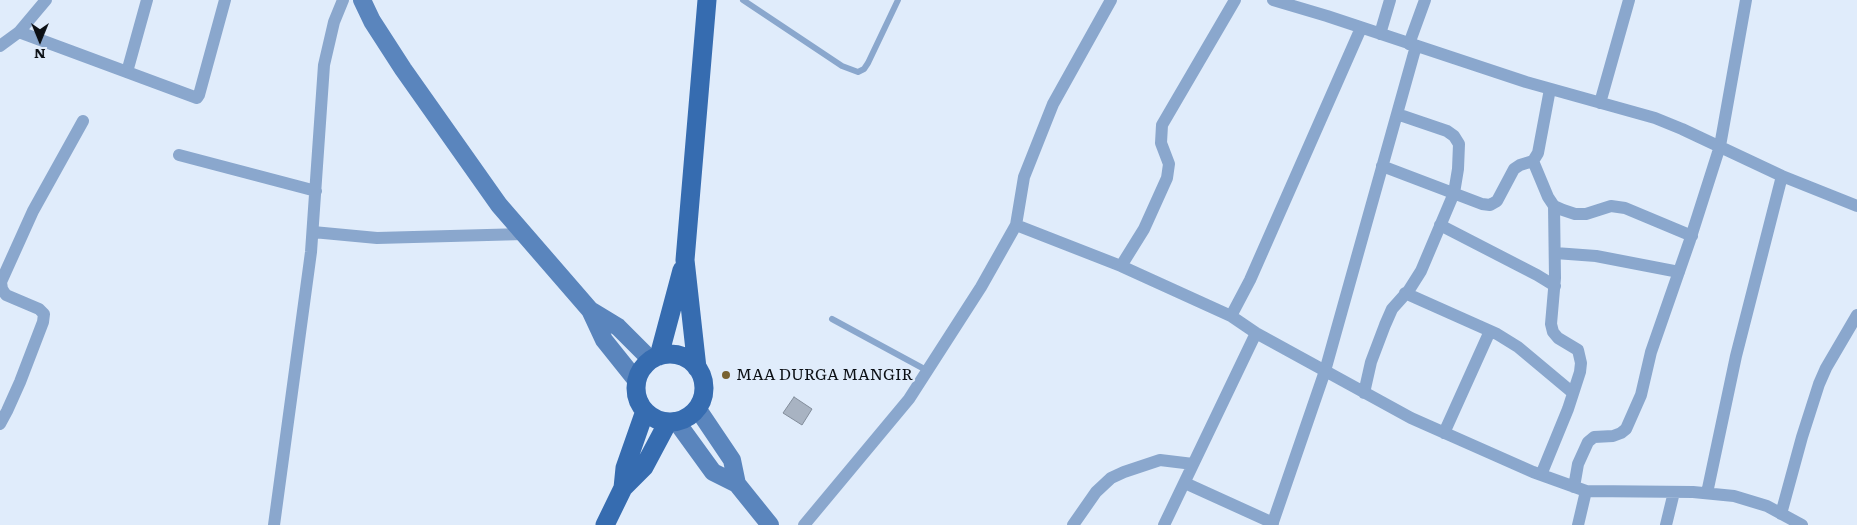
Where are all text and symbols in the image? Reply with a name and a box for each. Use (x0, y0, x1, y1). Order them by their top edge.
north arrow (15, 15, 65, 65)
text: N (34, 45, 46, 65)
place label: MAA DURGA MANGIR (736, 365, 913, 385)
marker: MAA DURGA MANGIR (720, 369, 732, 381)

